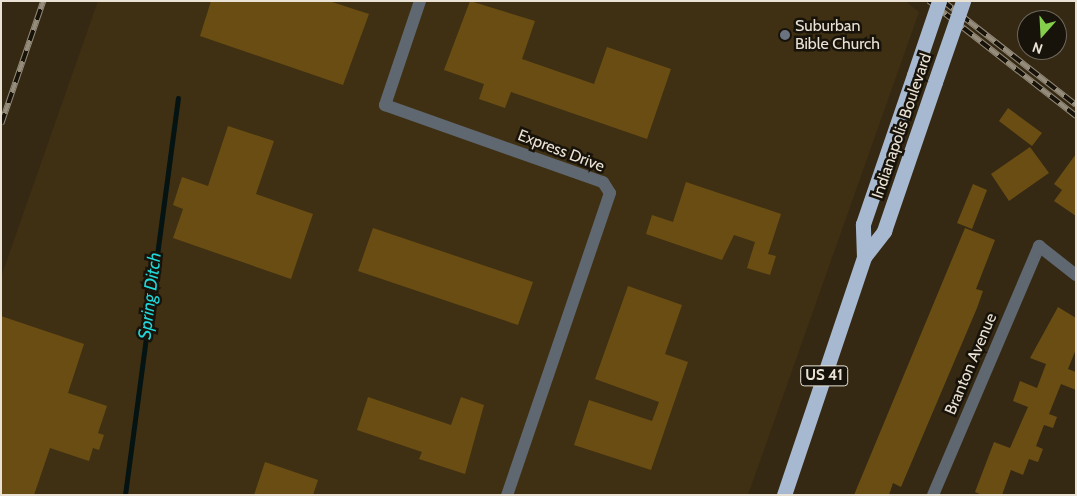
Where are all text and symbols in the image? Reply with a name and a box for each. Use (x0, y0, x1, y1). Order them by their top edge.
north arrow (1017, 10, 1067, 60)
place label: Suburban Bible Church (795, 16, 880, 54)
marker: Suburban Bible Church (779, 29, 791, 41)
text: N (1030, 38, 1045, 58)
street label: Indianapolis Boulevard (868, 51, 936, 201)
street label: Express Drive (515, 126, 607, 176)
water label: Spring Ditch (134, 251, 166, 341)
street label: Branton Avenue (941, 310, 1001, 418)
road number: US 41 (799, 364, 849, 388)

